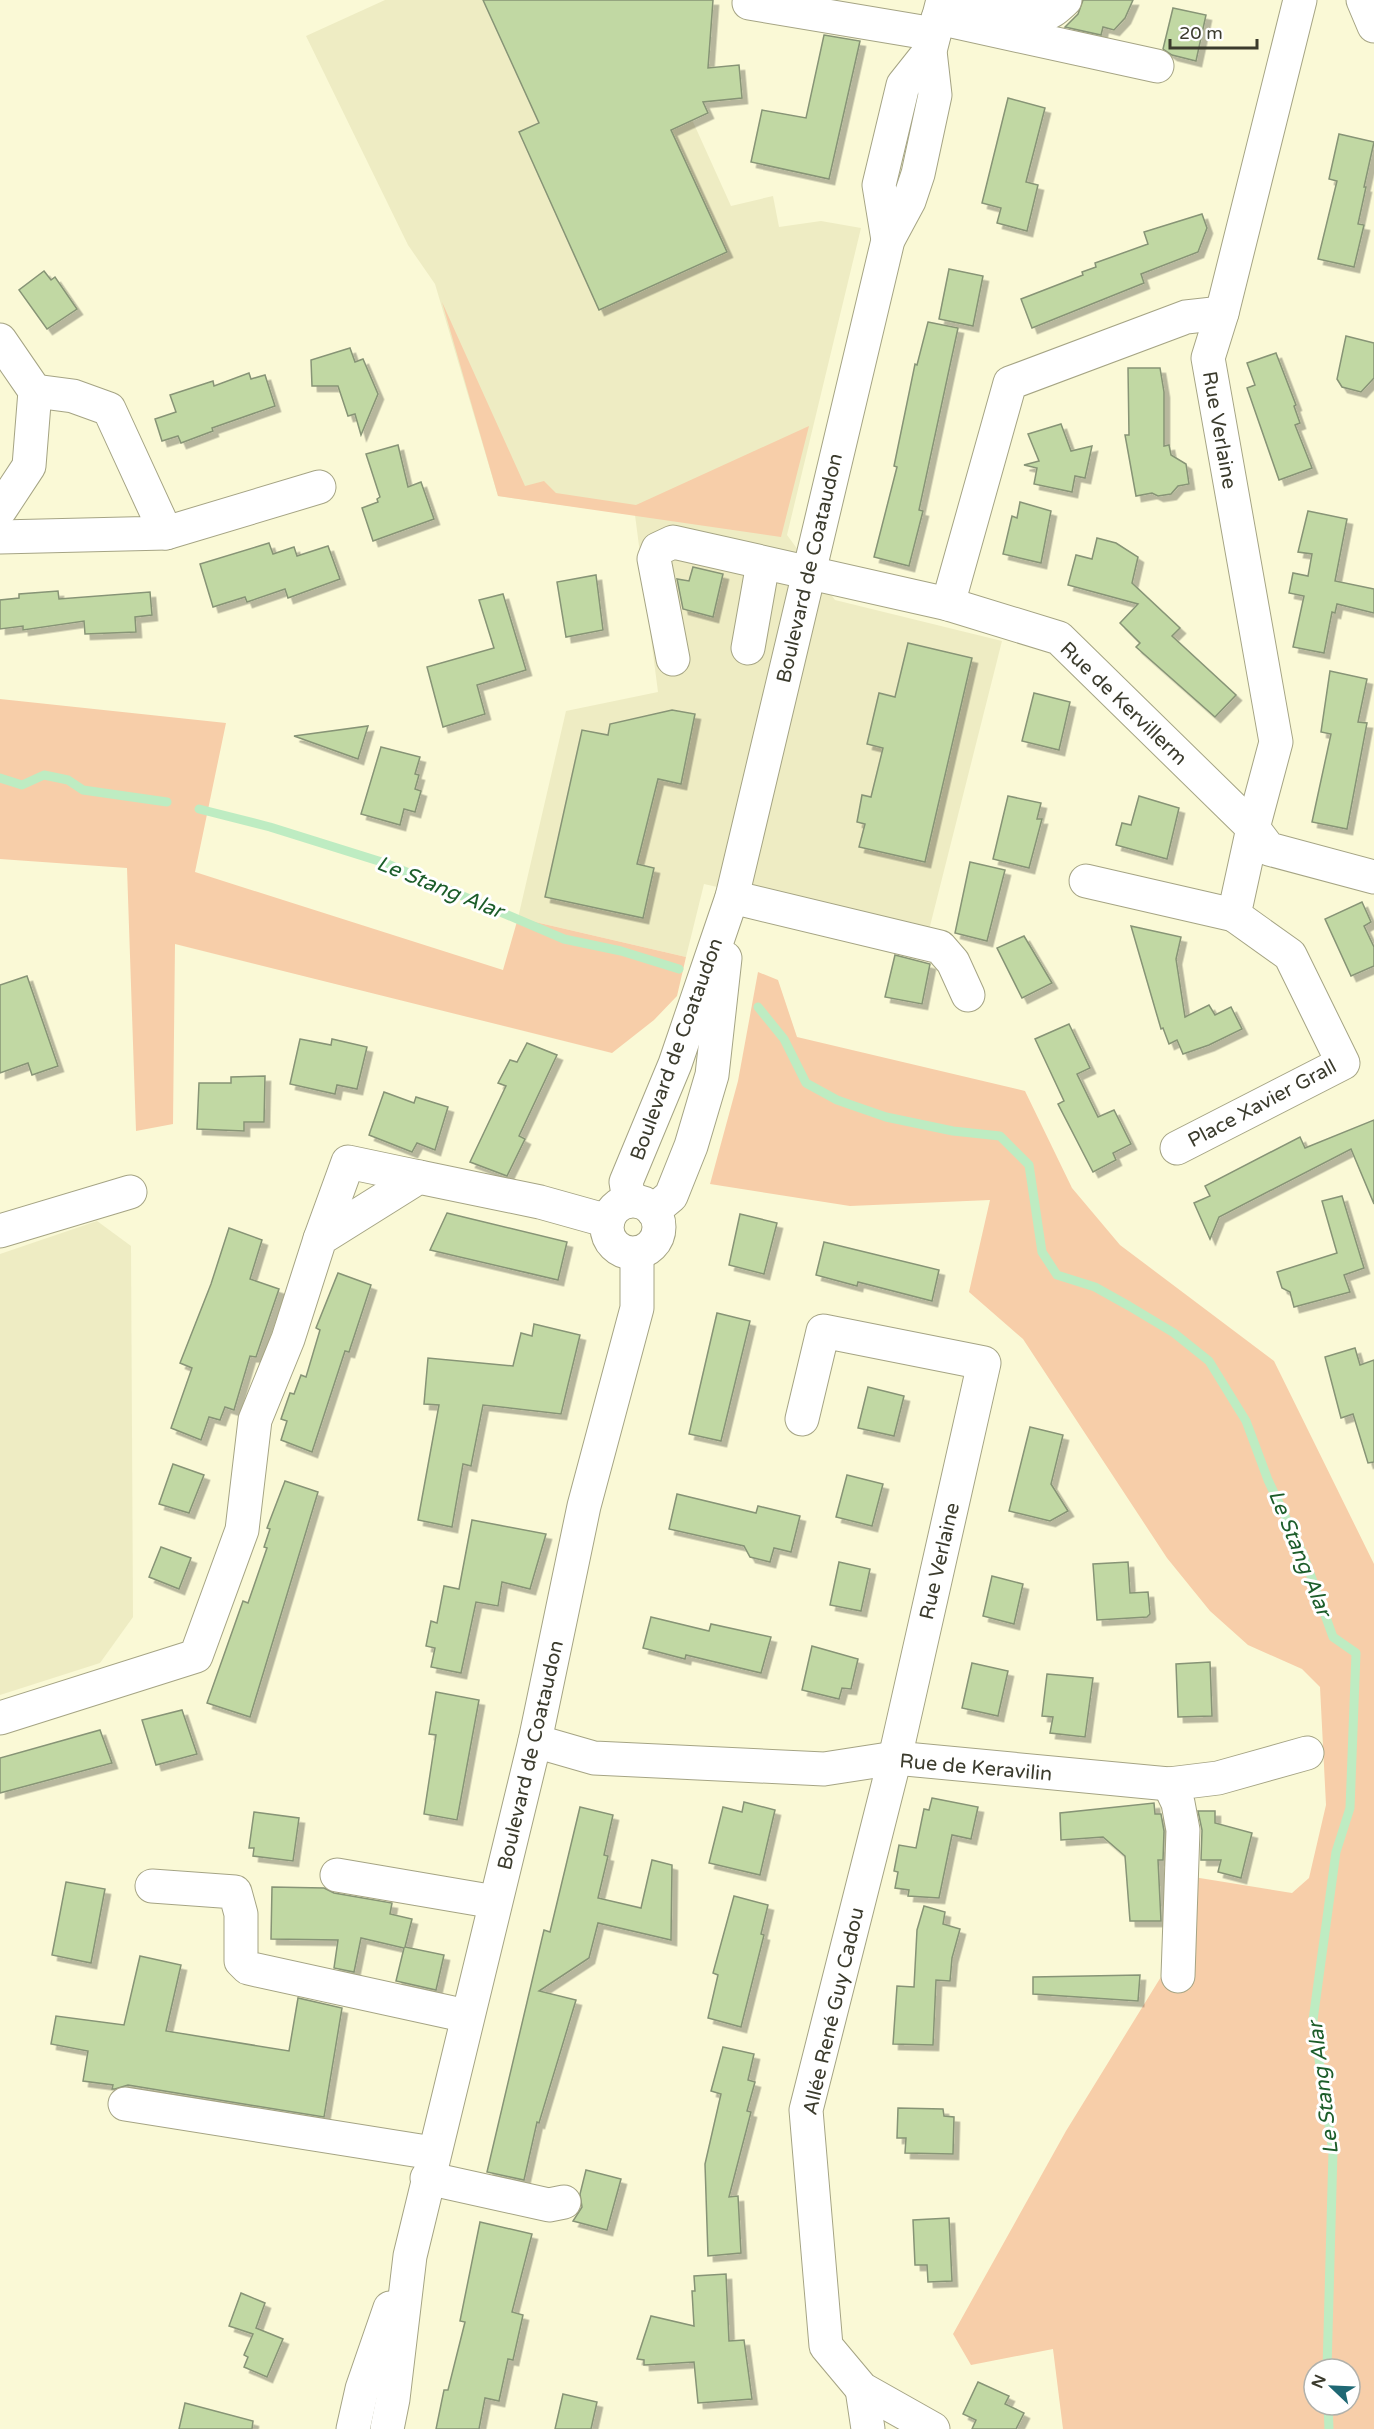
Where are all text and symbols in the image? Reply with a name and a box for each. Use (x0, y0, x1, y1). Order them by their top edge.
scale bar (1170, 12, 1257, 50)
text: 20 m (1179, 22, 1223, 44)
street label: Rue Verlaine (1197, 369, 1241, 491)
street label: Boulevard de Coataudon (772, 451, 848, 685)
street label: Rue de Kervillerm (1055, 637, 1192, 770)
water label: Le Stang Alar (373, 851, 509, 925)
street label: Boulevard de Coataudon (625, 935, 728, 1164)
street label: Place Xavier Grall (1184, 1055, 1341, 1153)
water label: Le Stang Alar (1263, 1486, 1337, 1623)
street label: Rue Verlaine (915, 1500, 965, 1622)
street label: Boulevard de Coataudon (493, 1638, 569, 1872)
street label: Rue de Keravilin (899, 1749, 1053, 1787)
street label: Allée René Guy Cadou (798, 1905, 870, 2117)
water label: Le Stang Alar (1303, 2017, 1344, 2156)
north arrow (1302, 2357, 1362, 2417)
text: N (1307, 2372, 1331, 2391)

